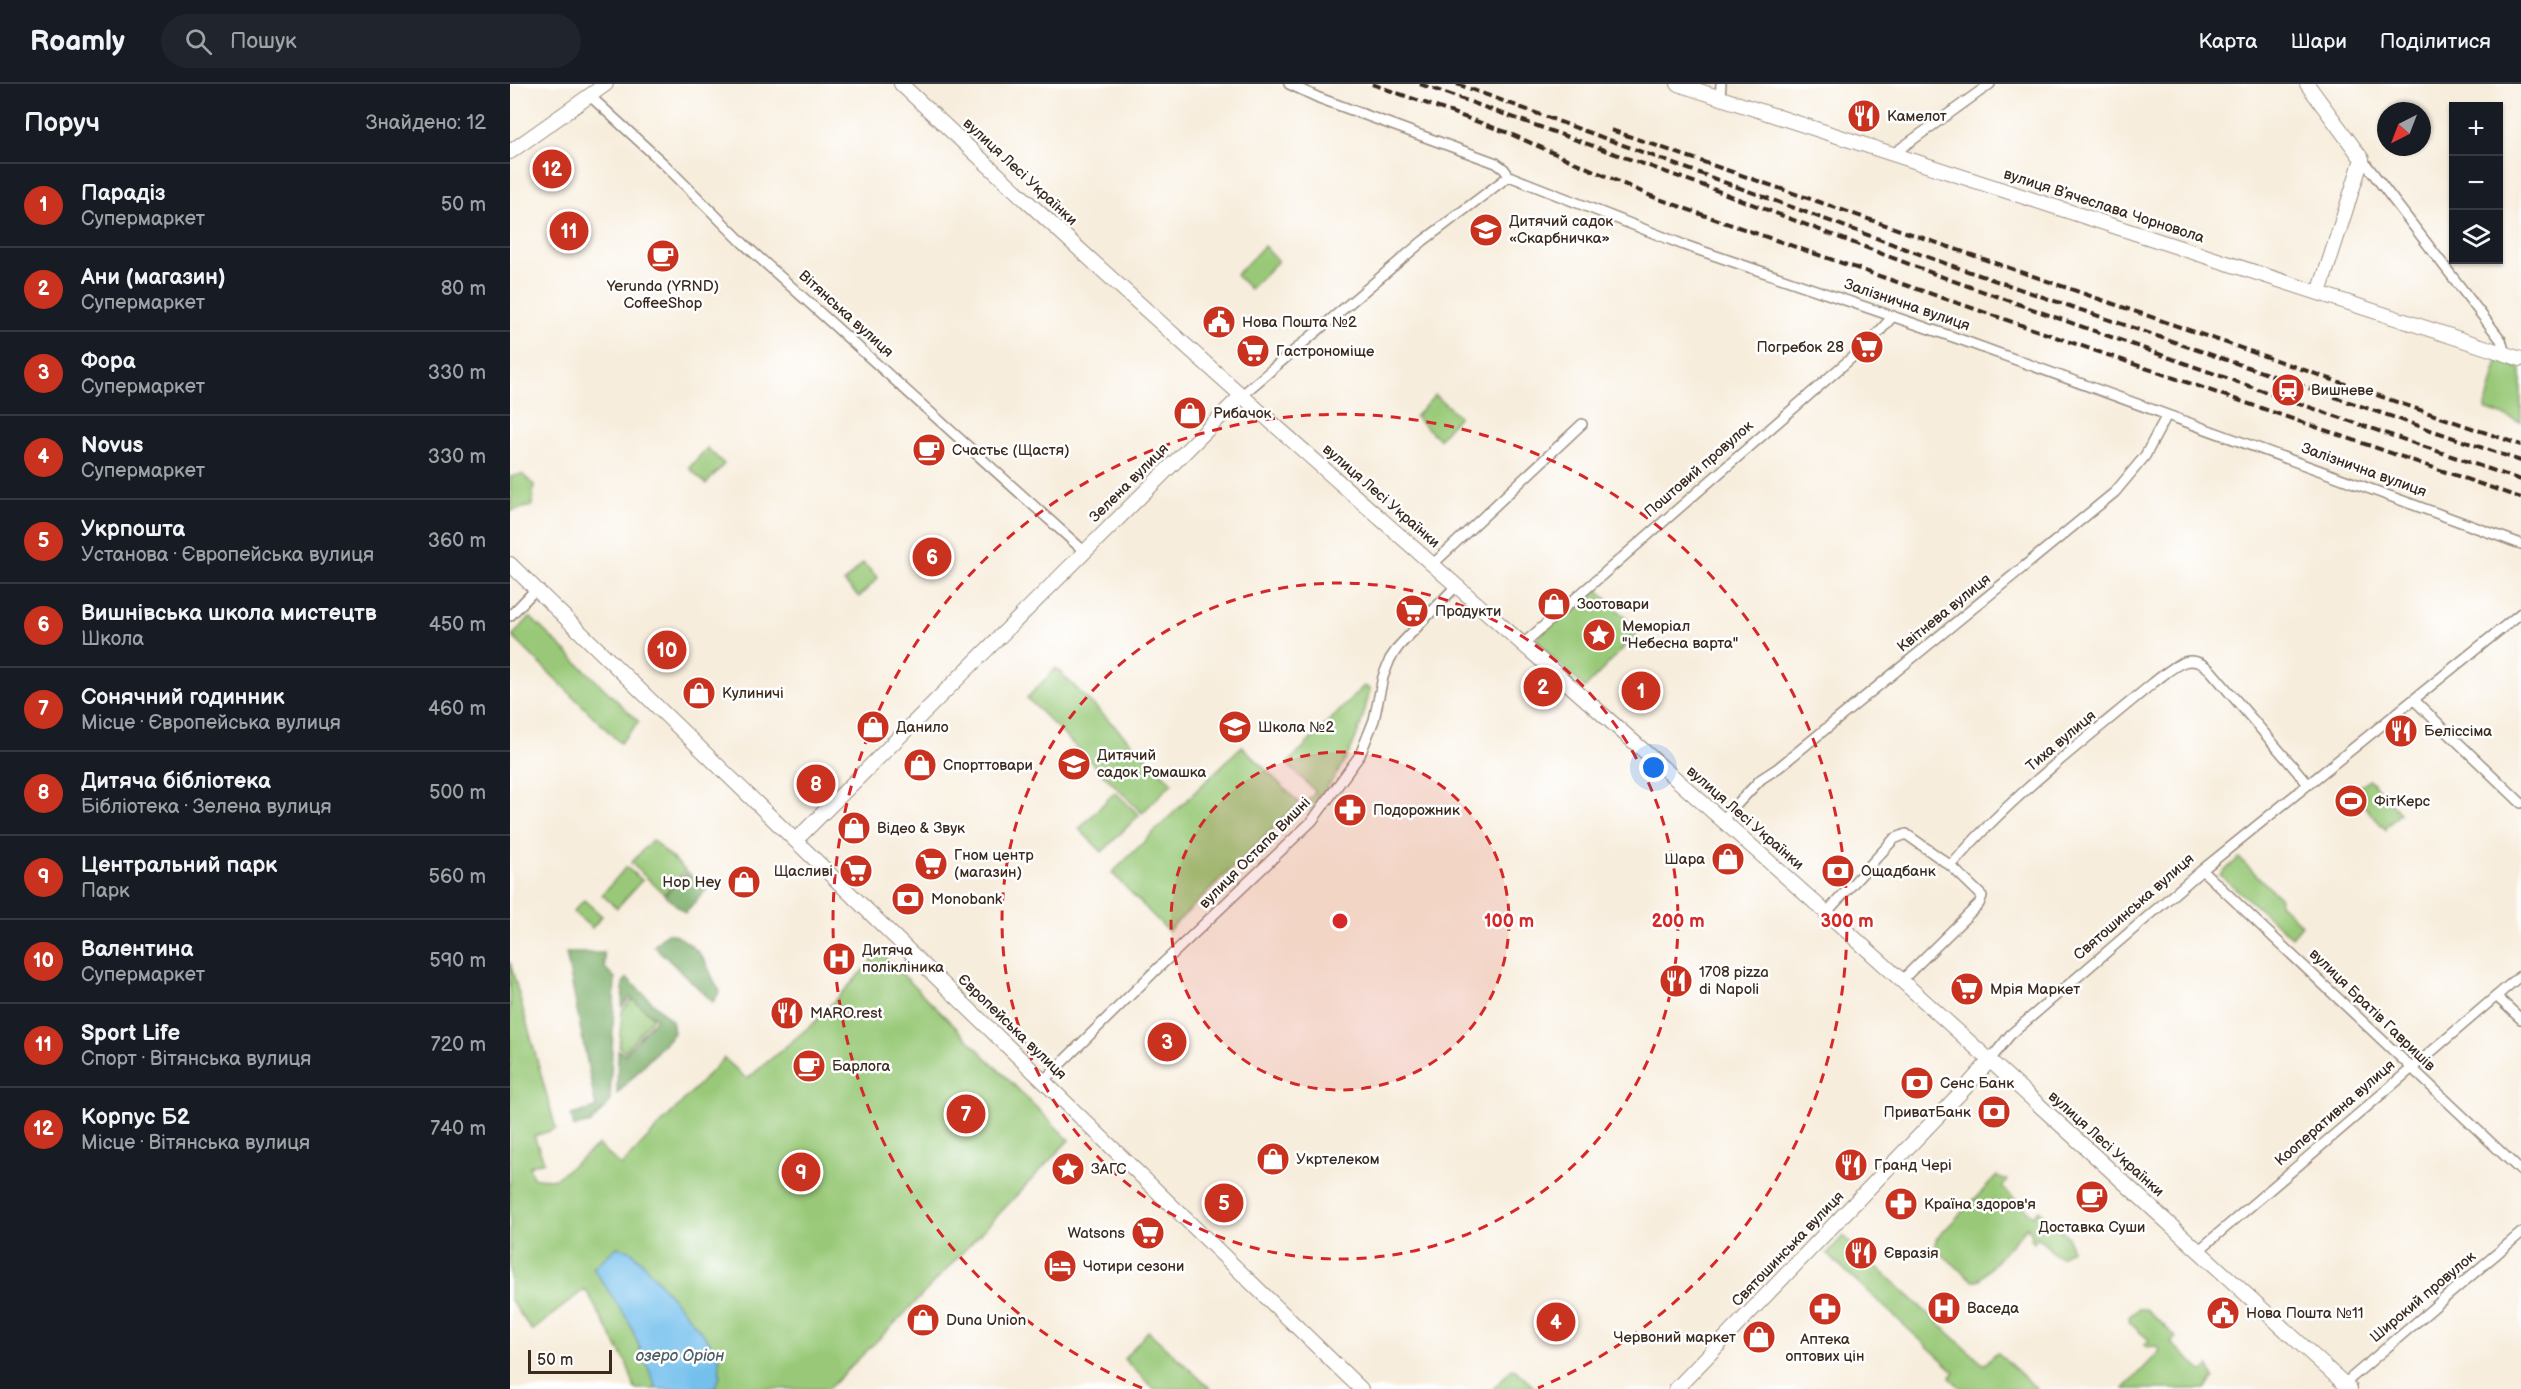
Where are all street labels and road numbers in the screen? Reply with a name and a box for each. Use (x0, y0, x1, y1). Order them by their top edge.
street label: вулиця Лесі Українки (959, 114, 1081, 230)
street label: вулиця Вʼячеслава Чорновола (2001, 165, 2207, 248)
street label: Вітянська вулиця (795, 266, 897, 362)
street label: Залізнична вулиця (1842, 275, 1972, 335)
street label: Поштовий провулок (1641, 417, 1757, 521)
street label: Зелена вулиця (1085, 439, 1173, 527)
street label: Залізнична вулиця (2299, 439, 2429, 501)
street label: вулиця Лесі Українки (1318, 440, 1444, 552)
street label: Квітнева вулиця (1893, 570, 1995, 656)
street label: Тиха вулиця (2022, 706, 2100, 776)
street label: вулиця Лесі Українки (1682, 762, 1808, 874)
street label: вулиця Остапа Вишні (1195, 793, 1315, 913)
street label: Святошинська вулиця (2070, 849, 2198, 965)
street label: вулиця Братів Гавришів (2305, 945, 2439, 1075)
street label: Європейська вулиця (954, 970, 1070, 1084)
street label: Кооперативна вулиця (2271, 1056, 2399, 1170)
street label: вулиця Лесі Українки (2044, 1087, 2168, 1201)
street label: Святошинська вулиця (1728, 1187, 1848, 1311)
street label: Широкий провулок (2366, 1247, 2480, 1347)

